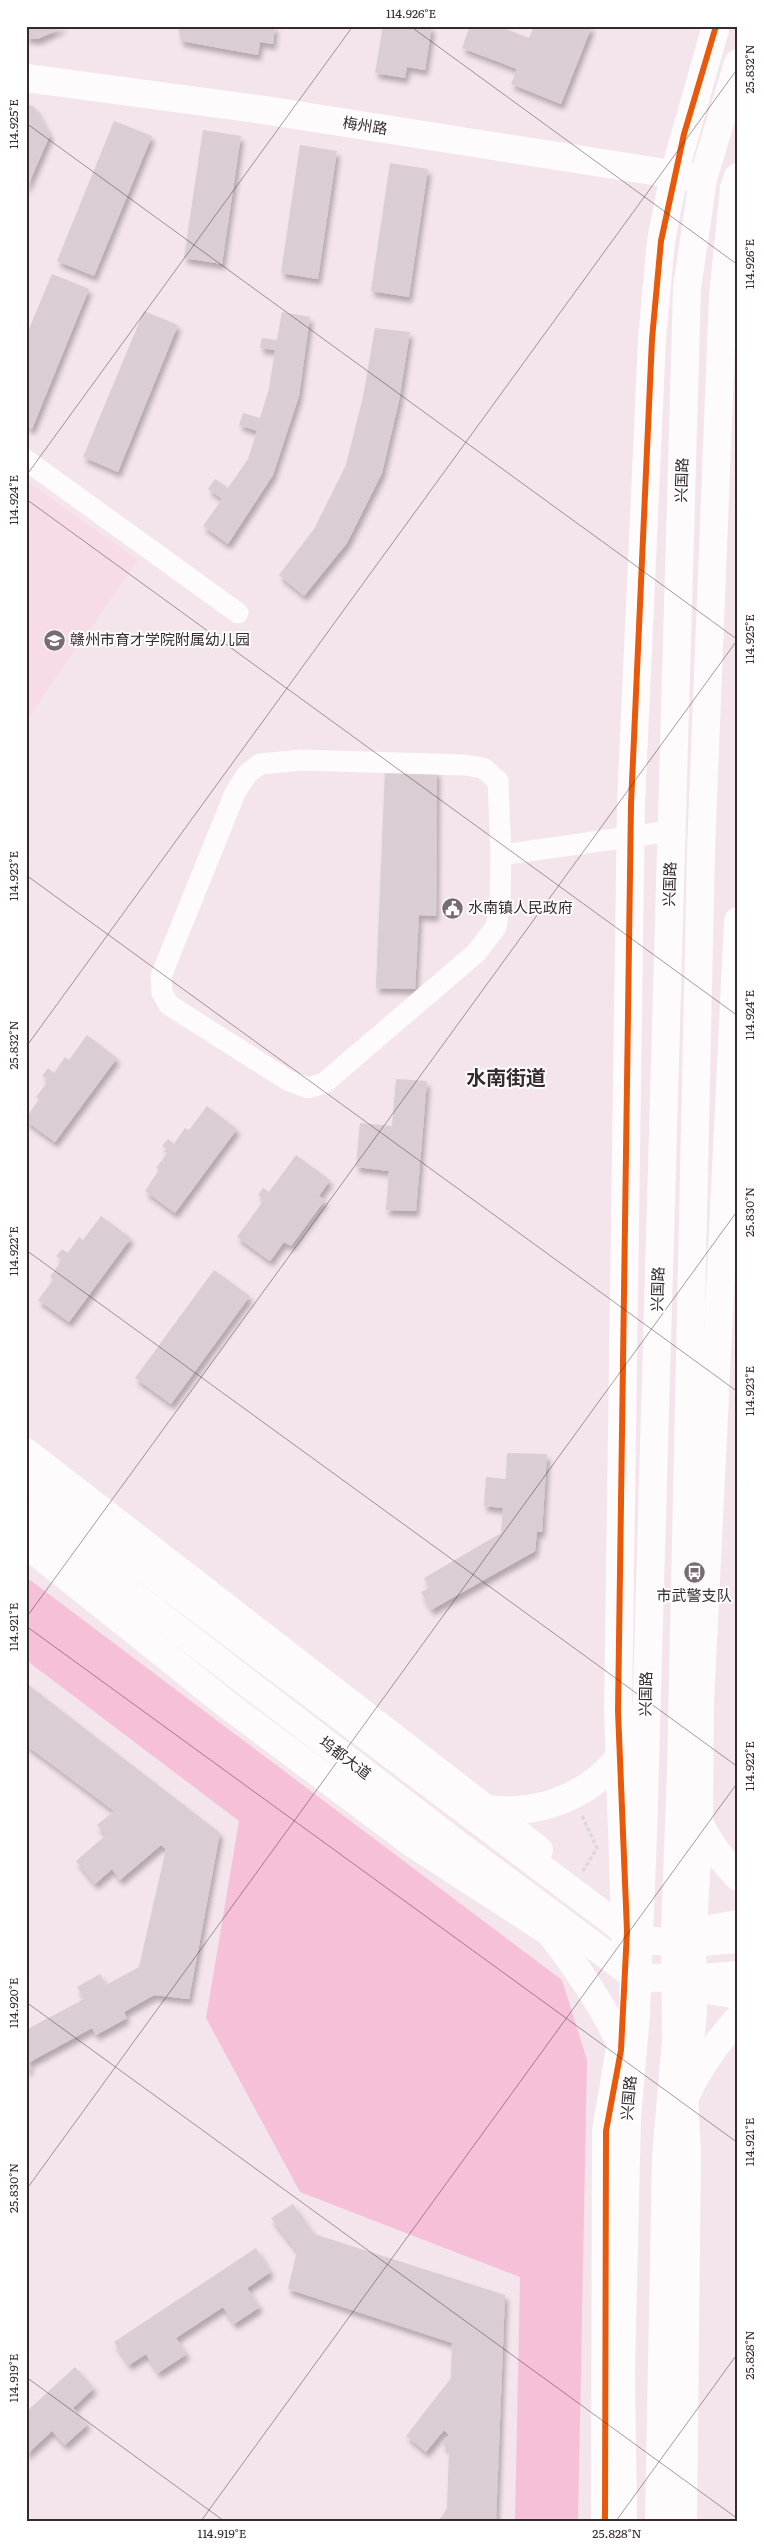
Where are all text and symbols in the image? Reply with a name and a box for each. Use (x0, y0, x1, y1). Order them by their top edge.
text: 114.926°E (386, 4, 436, 22)
text: 25.832°N (740, 45, 758, 93)
text: 114.925°E (4, 99, 22, 149)
street label: 梅州路 (341, 110, 389, 139)
text: 114.926°E (740, 239, 758, 289)
street label: 兴国路 (668, 457, 693, 503)
text: 114.924°E (4, 475, 22, 525)
text: 114.925°E (740, 614, 758, 664)
place label: 赣州市育才学院附属幼儿园 (70, 627, 250, 650)
school or university icon: 赣州市育才学院附属幼儿园 (42, 628, 66, 652)
text: 114.923°E (4, 851, 22, 901)
street label: 兴国路 (656, 861, 681, 907)
place label: 水南镇人民政府 (468, 895, 573, 918)
public building icon: 水南镇人民政府 (440, 896, 464, 920)
text: 114.924°E (740, 990, 758, 1040)
text: 25.832°N (4, 1021, 22, 1069)
district label: 水南街道 (466, 1061, 546, 1091)
text: 25.830°N (740, 1187, 758, 1237)
text: 114.922°E (4, 1226, 22, 1276)
street label: 兴国路 (644, 1266, 669, 1312)
text: 114.923°E (740, 1366, 758, 1416)
bus stop icon: 市武警支队 (682, 1561, 706, 1585)
place label: 市武警支队 (656, 1583, 732, 1606)
text: 114.921°E (4, 1602, 22, 1651)
street label: 兴国路 (633, 1671, 656, 1717)
street label: 坞都大道 (315, 1730, 377, 1784)
text: 114.922°E (740, 1741, 758, 1791)
text: 114.920°E (4, 1977, 22, 2028)
street label: 兴国路 (614, 2074, 641, 2121)
text: 114.921°E (740, 2117, 758, 2166)
text: 25.830°N (4, 2163, 22, 2213)
text: 25.828°N (740, 2330, 758, 2380)
text: 114.919°E (4, 2353, 22, 2402)
text: 114.919°E (198, 2524, 247, 2542)
text: 25.828°N (592, 2524, 642, 2542)

